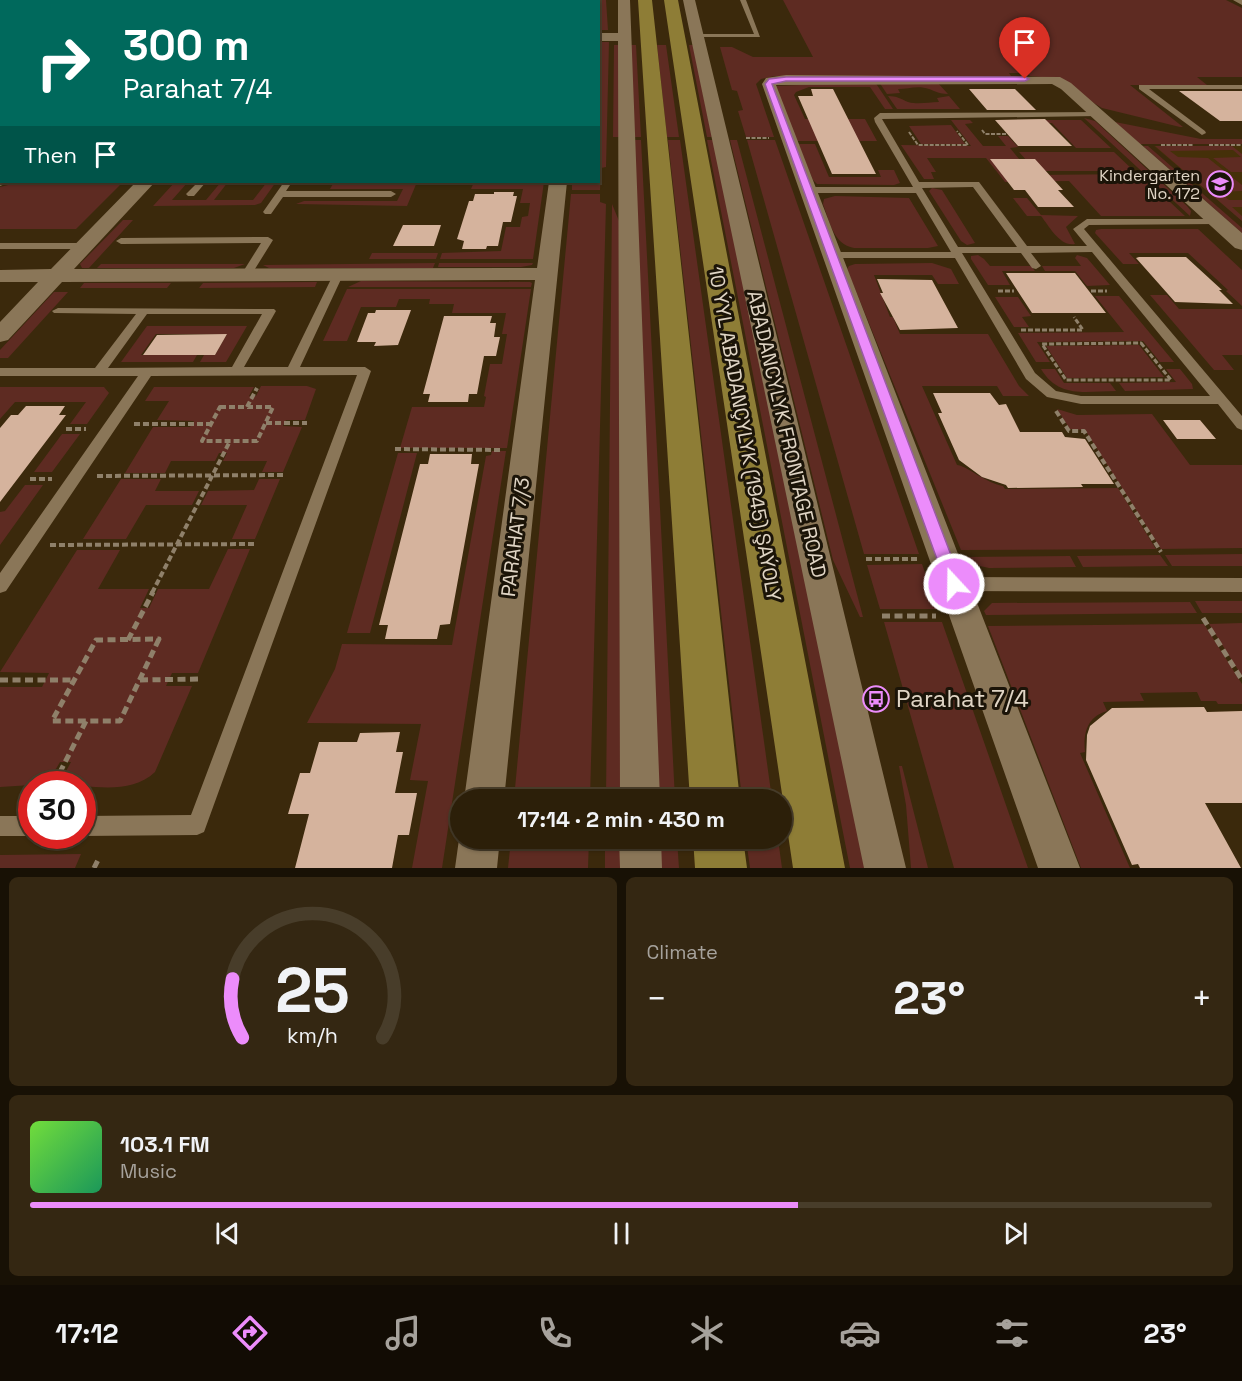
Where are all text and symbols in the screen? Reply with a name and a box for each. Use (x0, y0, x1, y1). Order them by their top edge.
pin (999, 17, 1050, 79)
text: 300 m (123, 19, 250, 72)
icon: right (24, 24, 102, 102)
icon: arrive (1008, 26, 1041, 59)
text: Parahat 7/4 (123, 71, 272, 106)
icon: arrive (89, 138, 122, 171)
text: Then (24, 141, 77, 169)
place label: Kindergarten No. 172 (1099, 165, 1200, 204)
school or university icon: Kindergarten No. 172 (1205, 169, 1235, 199)
street label: 10 ÝYL ABADANÇYLYK (1945) ŞAÝOLY (703, 265, 787, 603)
street label: ABADANCYLYK FRONTAGE ROAD (741, 288, 833, 580)
street label: PARAHAT 7/3 (495, 476, 535, 598)
position arrow (922, 552, 986, 616)
place label: Parahat 7/4 (896, 683, 1029, 714)
bus stop icon: Parahat 7/4 (861, 684, 891, 714)
speed limit sign: 30 (18, 771, 96, 849)
text: 17:14 · 2 min · 430 m (517, 805, 725, 833)
text: Climate (647, 939, 718, 965)
text: 25 (275, 951, 350, 1030)
text: 23° (893, 970, 965, 1027)
text: − (647, 978, 667, 1020)
text: + (1192, 978, 1212, 1020)
text: km/h (287, 1023, 338, 1050)
text: 103.1 FM (120, 1130, 210, 1158)
text: Music (120, 1158, 177, 1184)
icon: previous (211, 1217, 244, 1250)
icon: pause (605, 1217, 638, 1250)
icon: next (999, 1217, 1032, 1250)
icon: directions (229, 1312, 271, 1354)
icon: music (382, 1312, 424, 1354)
icon: phone (534, 1312, 576, 1354)
icon: climate (686, 1312, 728, 1354)
icon: car (839, 1312, 881, 1354)
icon: filters (991, 1312, 1033, 1354)
text: 17:12 (55, 1316, 119, 1351)
text: 23° (1144, 1316, 1187, 1351)

